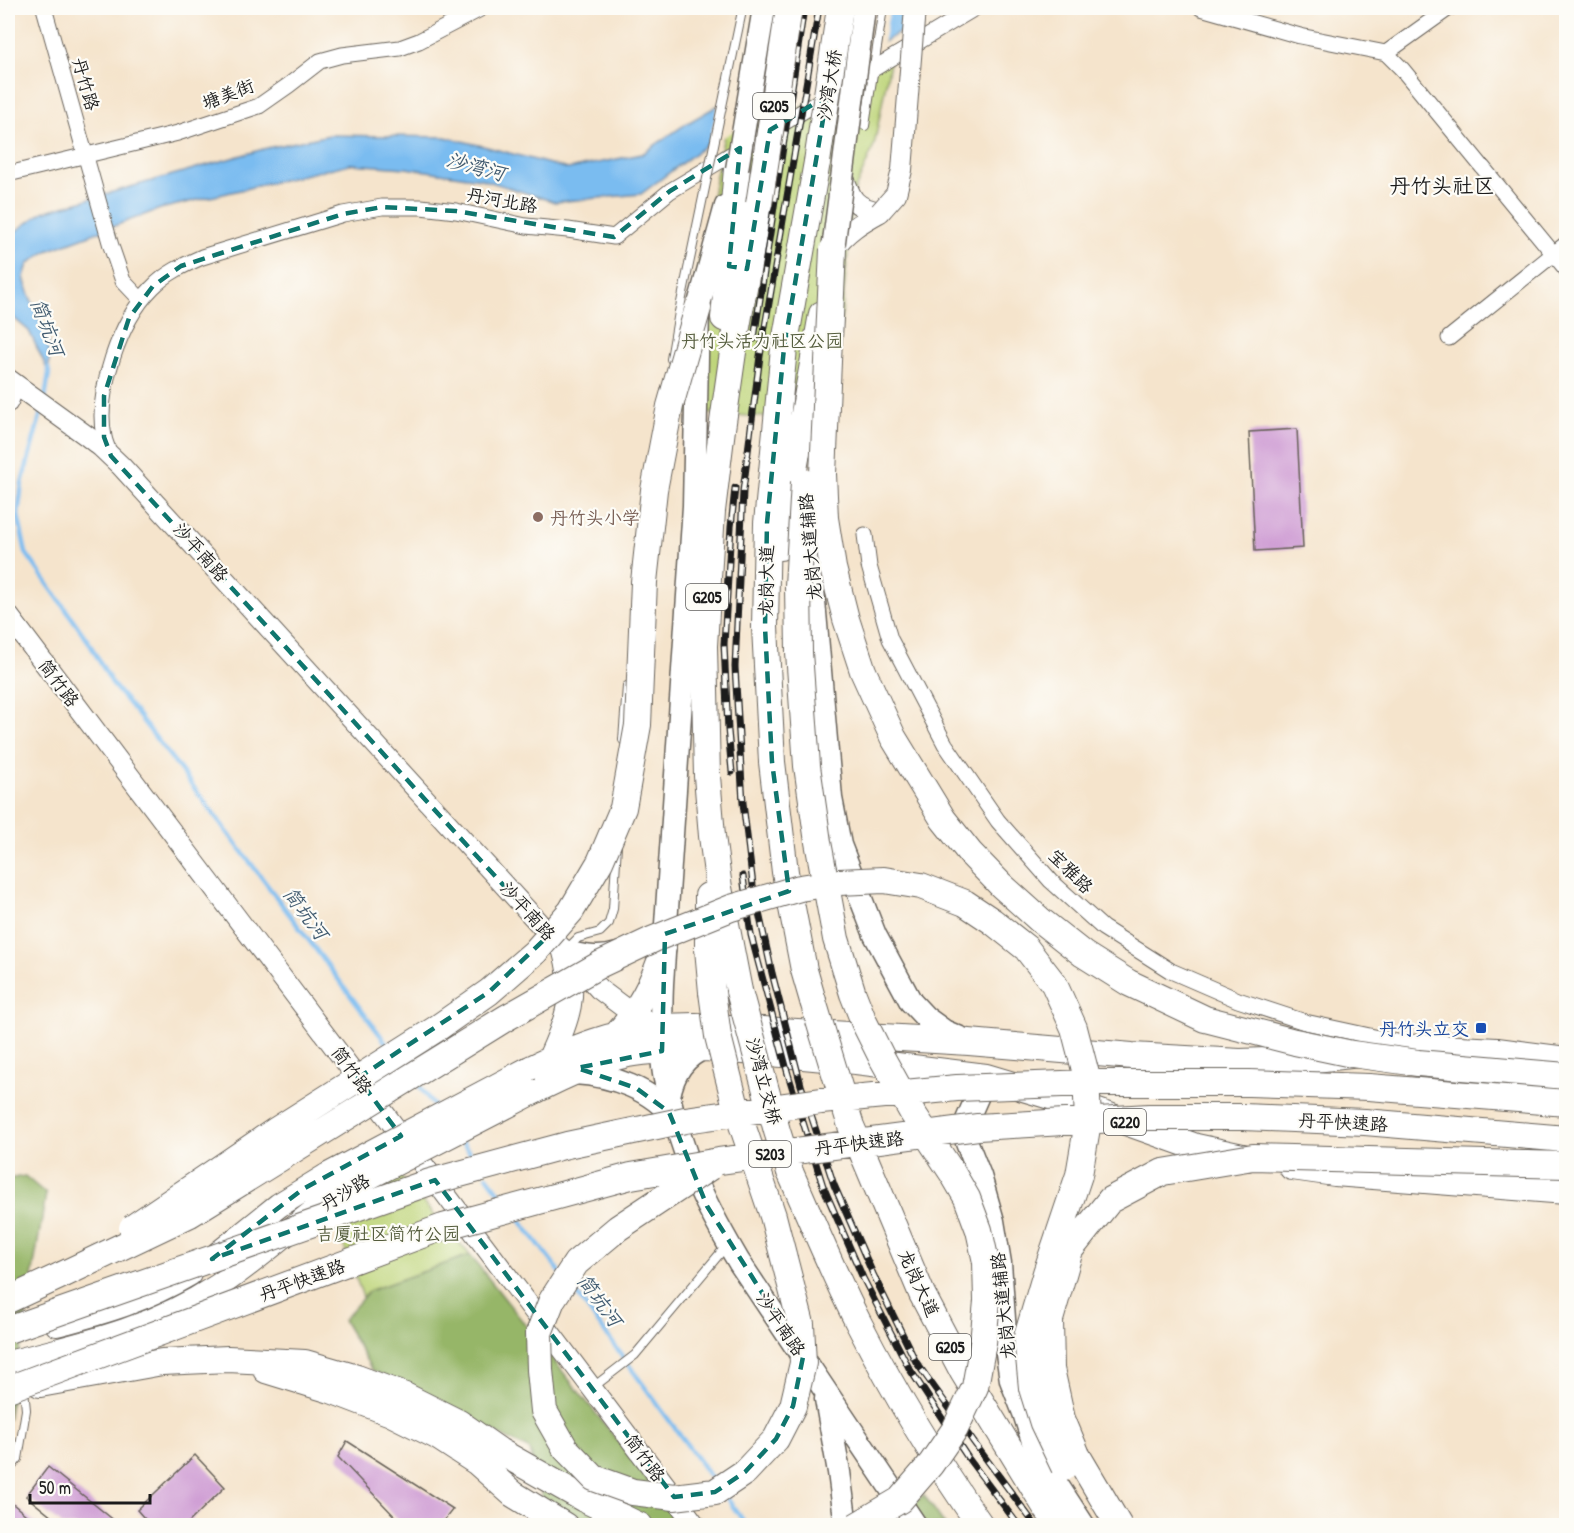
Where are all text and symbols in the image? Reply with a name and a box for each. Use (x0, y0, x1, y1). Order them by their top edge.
street label: 沙湾大桥 (811, 47, 847, 123)
street label: 丹竹路 (67, 55, 105, 113)
street label: 塘美街 (198, 73, 258, 115)
road number: G205 (753, 93, 795, 119)
water label: 沙湾河 (444, 145, 511, 188)
district label: 丹竹头社区 (1390, 171, 1495, 200)
street label: 丹河北路 (464, 181, 540, 219)
water label: 简坑河 (25, 294, 72, 363)
park label: 丹竹头活力社区公园 (681, 328, 843, 353)
street label: 龙岗大道辅路 (793, 492, 827, 602)
place label: 丹竹头小学 (550, 505, 640, 530)
marker: 丹竹头小学 (531, 510, 545, 524)
street label: 沙平南路 (168, 517, 234, 587)
street label: 龙岗大道 (753, 545, 779, 617)
road number: G205 (686, 584, 728, 610)
street label: 简竹路 (33, 654, 85, 712)
street label: 宝雅路 (1043, 843, 1099, 899)
street label: 沙平南路 (495, 876, 561, 946)
water label: 简坑河 (277, 881, 337, 947)
place label: 丹竹头立交 (1379, 1016, 1469, 1041)
marker: 丹竹头立交 (1474, 1021, 1488, 1035)
street label: 沙湾立交桥 (740, 1034, 788, 1128)
street label: 简竹路 (326, 1041, 378, 1099)
street label: 丹平快速路 (1297, 1107, 1389, 1137)
road number: G220 (1104, 1109, 1146, 1135)
street label: 丹平快速路 (813, 1125, 905, 1161)
road number: S203 (749, 1141, 791, 1167)
street label: 丹沙路 (315, 1167, 375, 1217)
park label: 吉厦社区简竹公园 (316, 1221, 460, 1246)
street label: 龙岗大道 (892, 1245, 946, 1321)
street label: 龙岗大道辅路 (985, 1251, 1021, 1361)
street label: 丹平快速路 (255, 1253, 349, 1307)
water label: 简坑河 (571, 1268, 631, 1334)
street label: 沙平南路 (751, 1287, 811, 1361)
road number: G205 (929, 1334, 971, 1360)
street label: 简竹路 (619, 1429, 671, 1487)
scale bar (30, 1467, 150, 1505)
text: 50 m (39, 1475, 71, 1500)

